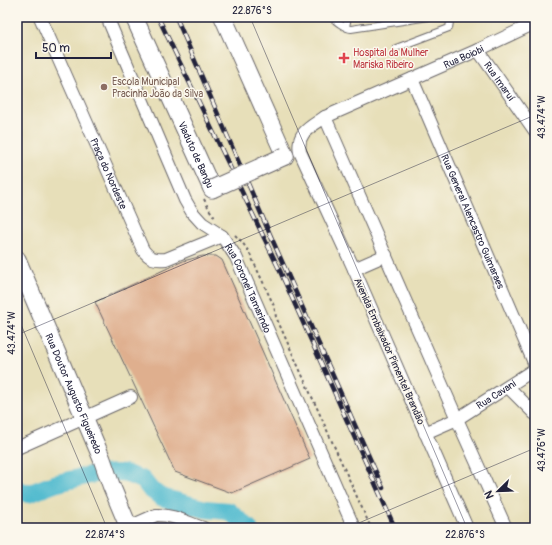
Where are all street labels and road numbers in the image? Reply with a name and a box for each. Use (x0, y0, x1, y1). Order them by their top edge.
street label: Rua Boiobi (442, 43, 486, 71)
street label: Rua Imaruí (481, 60, 517, 104)
street label: Viaduto de Bangu (175, 120, 216, 190)
street label: Praça do Nordeste (87, 136, 129, 211)
street label: Rua General Alencastro Guimaraes (438, 153, 507, 291)
street label: Rua Coronel Tamarindo (222, 241, 273, 335)
street label: Avenida Embaixador Pimentel Brandão (351, 276, 427, 427)
street label: Rua Doutor Augusto Figueiredo (42, 332, 104, 456)
street label: Rua Cavani (474, 378, 519, 412)

